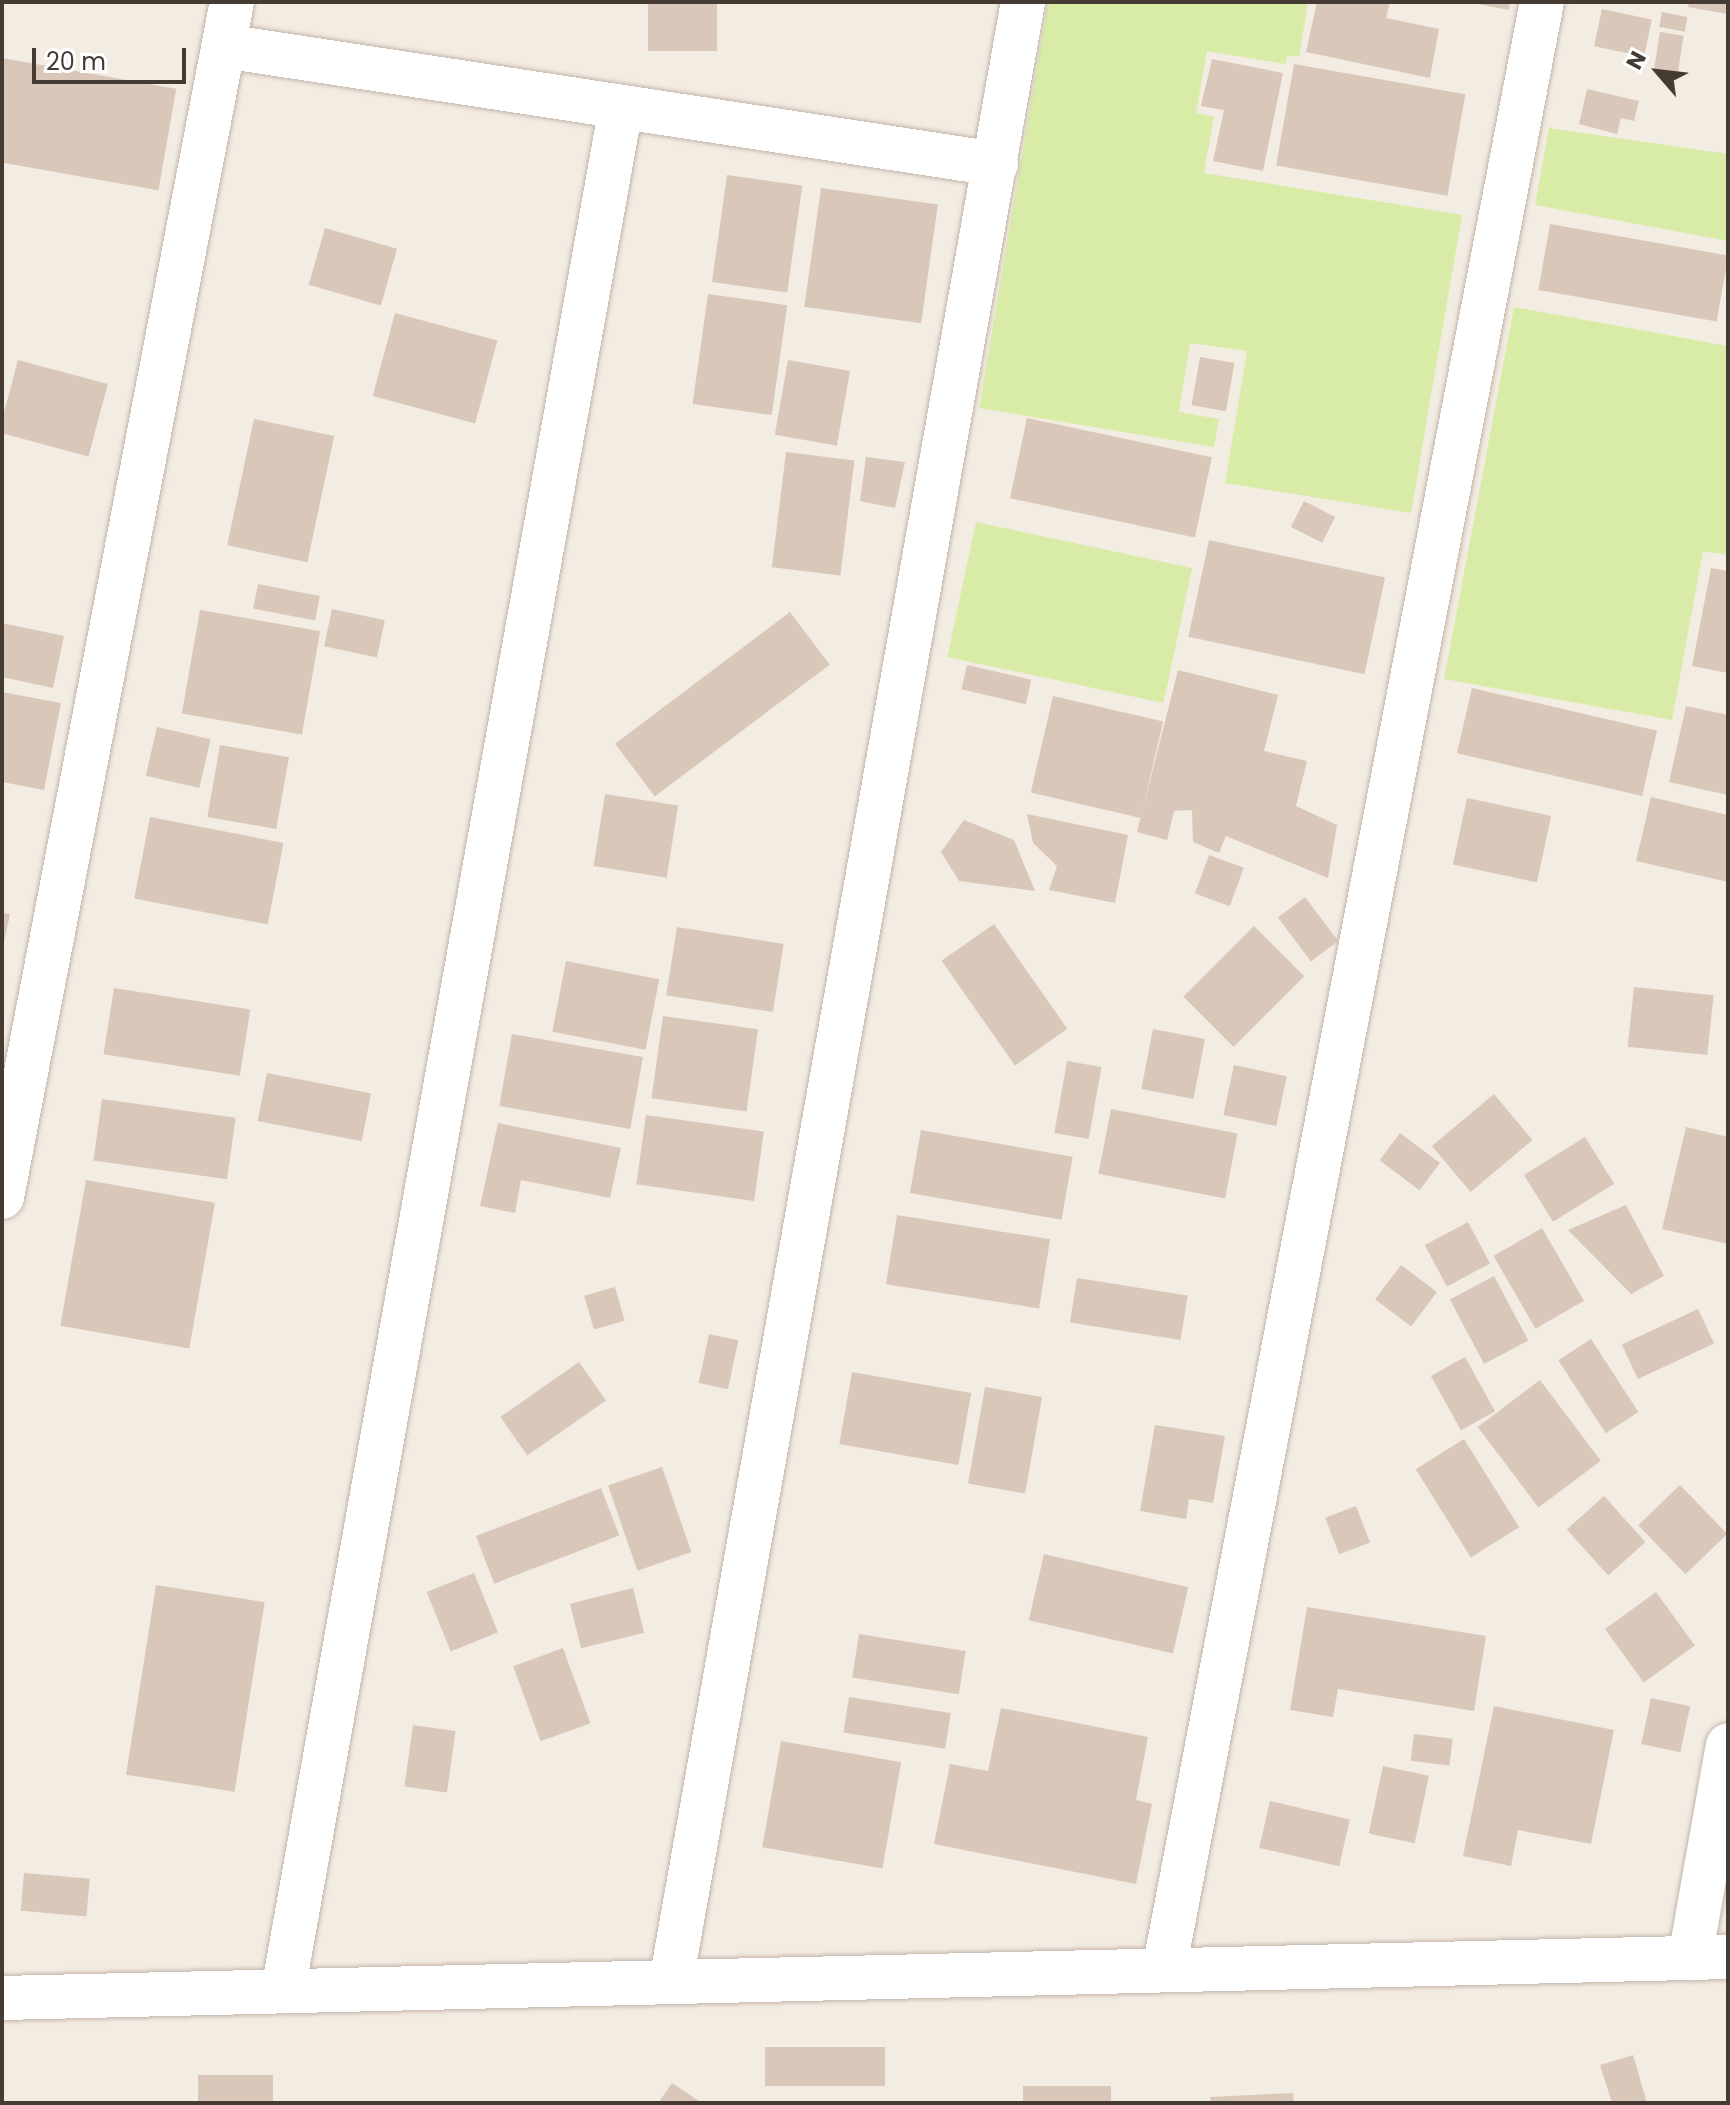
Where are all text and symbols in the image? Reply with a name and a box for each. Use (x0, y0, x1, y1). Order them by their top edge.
scale bar (36, 32, 190, 82)
north arrow (1618, 32, 1698, 112)
text: 20 m (46, 45, 106, 78)
text: N (1619, 46, 1654, 75)

